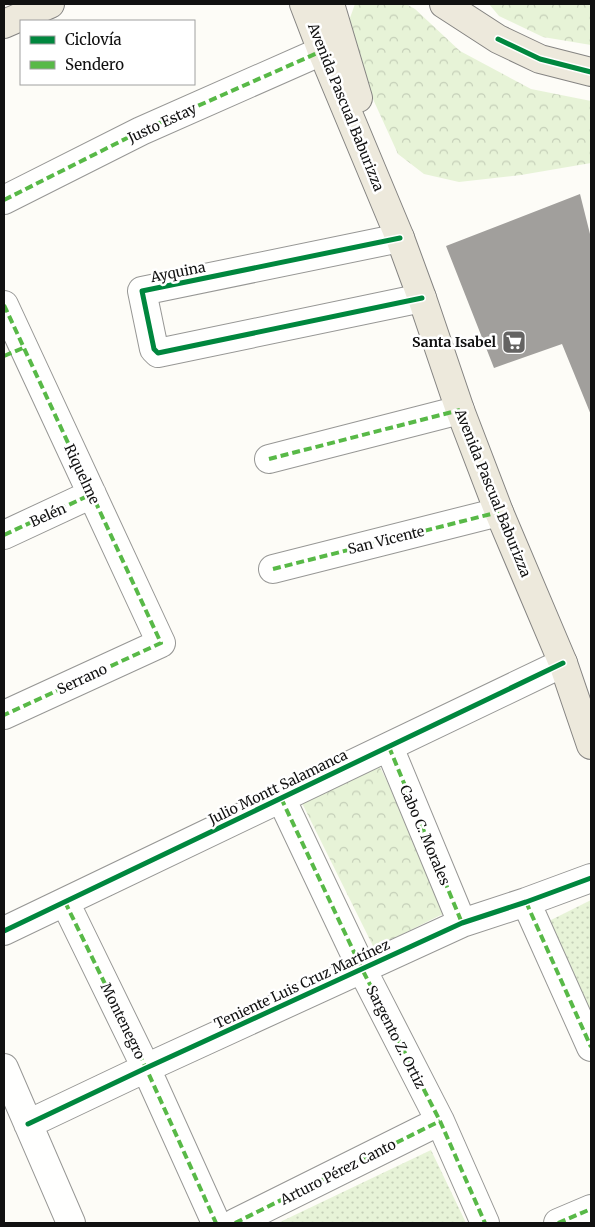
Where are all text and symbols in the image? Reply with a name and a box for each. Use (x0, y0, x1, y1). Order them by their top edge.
street label: Avenida Pascual Baburizza (304, 19, 388, 194)
legend (20, 20, 195, 85)
text: Ciclovía (65, 30, 122, 49)
text: Sendero (65, 55, 124, 74)
street label: Justo Estay (124, 99, 200, 147)
street label: Ayquina (148, 258, 207, 286)
supermarket icon: Santa Isabel (501, 329, 527, 355)
place label: Santa Isabel (412, 333, 496, 351)
street label: Avenida Pascual Baburizza (451, 405, 535, 580)
street label: Riquelme (60, 441, 104, 507)
street label: Belén (27, 499, 69, 531)
street label: San Vicente (346, 522, 426, 558)
street label: Serrano (54, 660, 110, 698)
street label: Julio Montt Salamanca (205, 745, 351, 829)
street label: Cabo C. Morales (396, 782, 454, 888)
street label: Teniente Luis Cruz Martínez (211, 935, 393, 1033)
street label: Montenegro (97, 980, 149, 1062)
street label: Sargento Z. Ortiz (362, 982, 430, 1092)
street label: Arturo Pérez Canto (276, 1135, 399, 1209)

